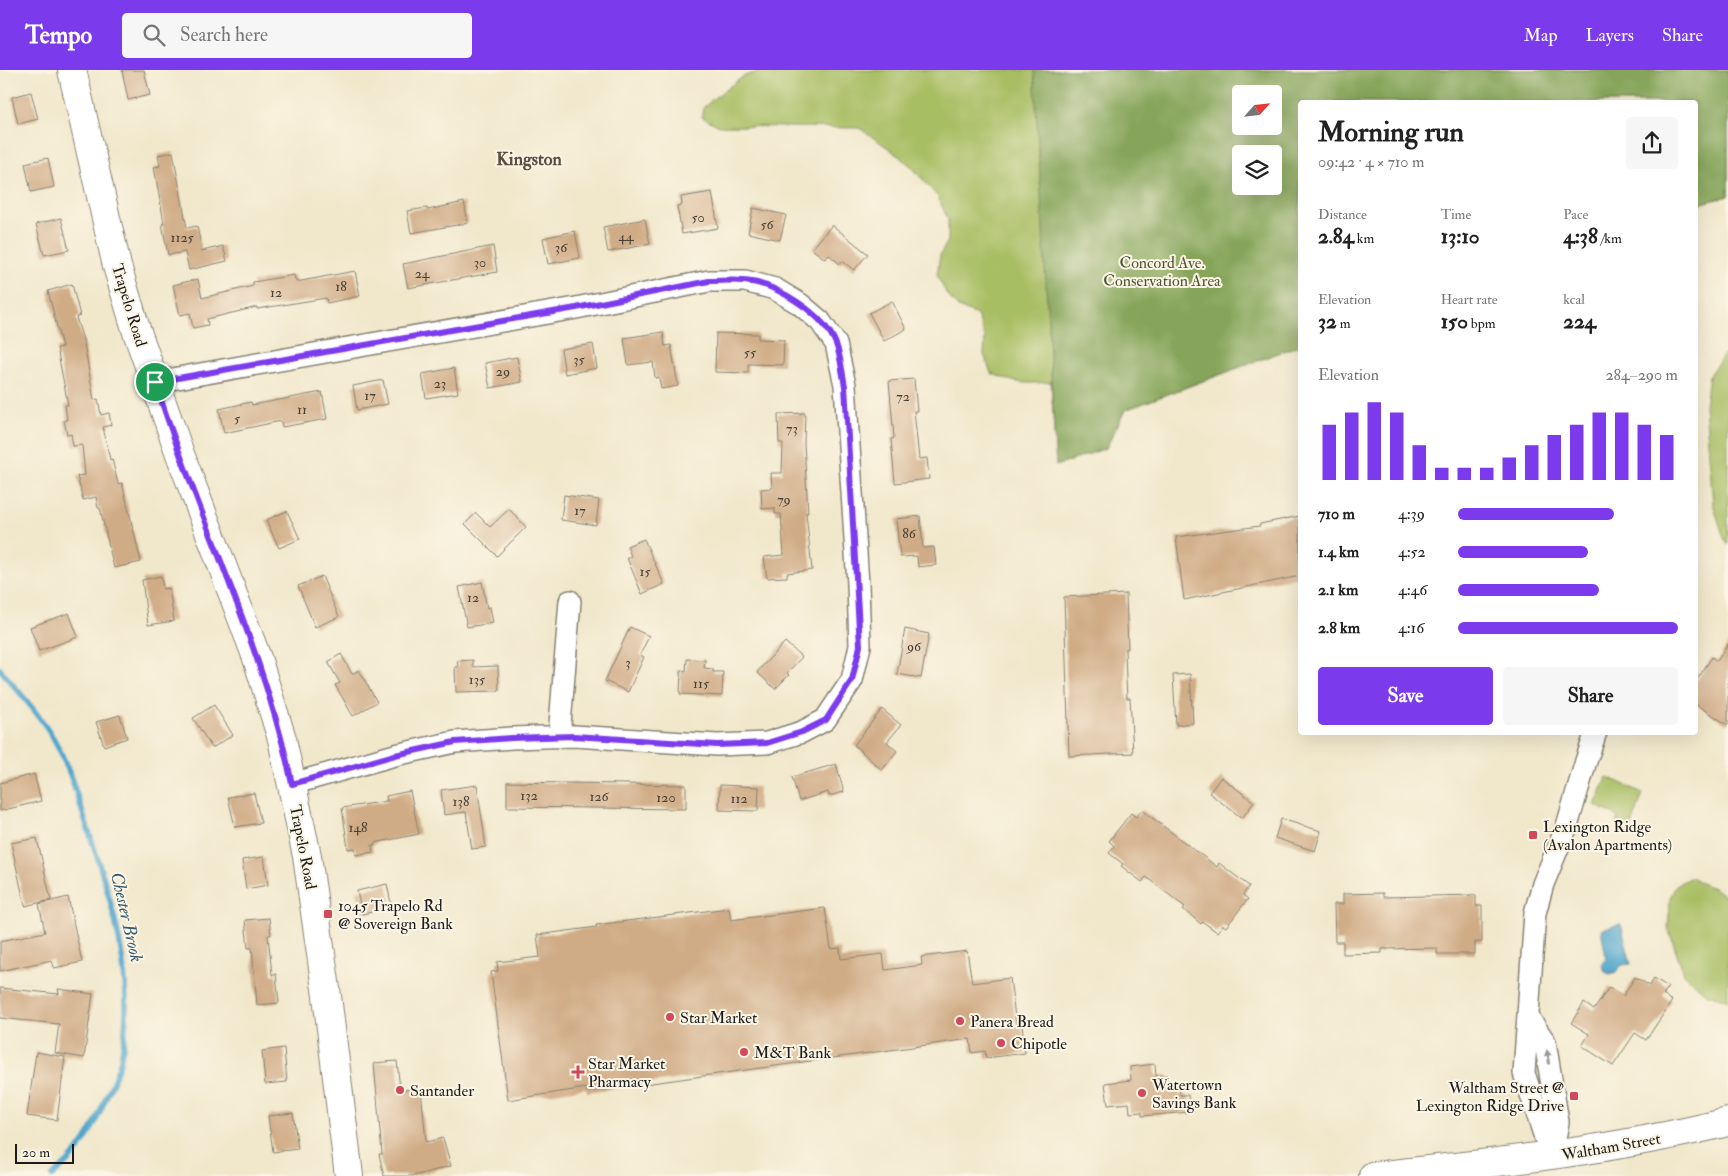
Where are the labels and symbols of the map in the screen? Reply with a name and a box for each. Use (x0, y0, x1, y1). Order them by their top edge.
north arrow (1232, 85, 1282, 135)
district label: Kingston (496, 148, 562, 171)
house number: 50 (691, 209, 705, 226)
house number: 56 (760, 216, 775, 233)
house number: 44 (618, 228, 635, 245)
house number: 1125 (170, 229, 194, 246)
house number: 36 (555, 239, 568, 256)
park label: Concord Ave. Conservation Area (1103, 253, 1221, 291)
house number: 30 (474, 254, 486, 271)
street label: Trapelo Road (106, 261, 151, 350)
house number: 24 (415, 265, 431, 282)
house number: 18 (335, 278, 347, 295)
house number: 12 (270, 284, 282, 301)
house number: 55 (744, 344, 757, 361)
house number: 35 (573, 351, 586, 368)
pin (134, 361, 176, 403)
house number: 29 (496, 363, 510, 380)
house number: 23 (434, 375, 446, 392)
house number: 17 (364, 387, 376, 404)
house number: 72 (896, 388, 910, 405)
house number: 11 (297, 401, 307, 418)
house number: 5 (234, 410, 241, 427)
house number: 73 (786, 420, 798, 437)
house number: 79 (777, 491, 791, 508)
house number: 17 (574, 502, 586, 519)
house number: 86 (902, 525, 917, 542)
house number: 15 (639, 563, 651, 580)
house number: 12 (467, 589, 479, 606)
house number: 96 (906, 638, 922, 655)
house number: 3 (625, 654, 631, 671)
house number: 135 (469, 671, 486, 688)
house number: 115 (693, 675, 710, 692)
house number: 132 (520, 787, 538, 804)
house number: 126 (589, 788, 610, 805)
house number: 120 (656, 789, 676, 806)
house number: 112 (730, 790, 748, 807)
house number: 138 (453, 793, 470, 810)
street label: Trapelo Road (284, 803, 321, 892)
place label: Lexington Ridge (Avalon Apartments) (1543, 817, 1672, 856)
house number: 148 (348, 819, 368, 836)
marker: Lexington Ridge (Avalon Apartments) (1527, 829, 1539, 841)
water label: Chester Brook (105, 870, 148, 964)
place label: 1045 Trapelo Rd @ Sovereign Bank (338, 896, 453, 934)
marker: 1045 Trapelo Rd @ Sovereign Bank (322, 908, 334, 920)
place label: Star Market (680, 1008, 757, 1028)
marker: Star Market (664, 1011, 676, 1023)
place label: Panera Bread (970, 1012, 1054, 1032)
marker: Panera Bread (954, 1015, 966, 1027)
place label: Chipotle (1011, 1034, 1067, 1055)
marker: Chipotle (995, 1037, 1007, 1049)
place label: M&T Bank (754, 1043, 831, 1063)
marker: M&T Bank (738, 1046, 750, 1058)
one-way arrow (1543, 1048, 1551, 1064)
place label: Star Market Pharmacy (588, 1054, 665, 1092)
marker: Star Market Pharmacy (572, 1066, 584, 1078)
place label: Watertown Savings Bank (1151, 1075, 1237, 1113)
place label: Waltham Street @ Lexington Ridge Drive (1416, 1078, 1564, 1116)
place label: Santander (410, 1081, 474, 1101)
marker: Santander (394, 1084, 406, 1096)
marker: Watertown Savings Bank (1136, 1087, 1148, 1099)
marker: Waltham Street @ Lexington Ridge Drive (1568, 1090, 1580, 1102)
street label: Waltham Street (1559, 1128, 1662, 1166)
scale bar (15, 1141, 74, 1164)

